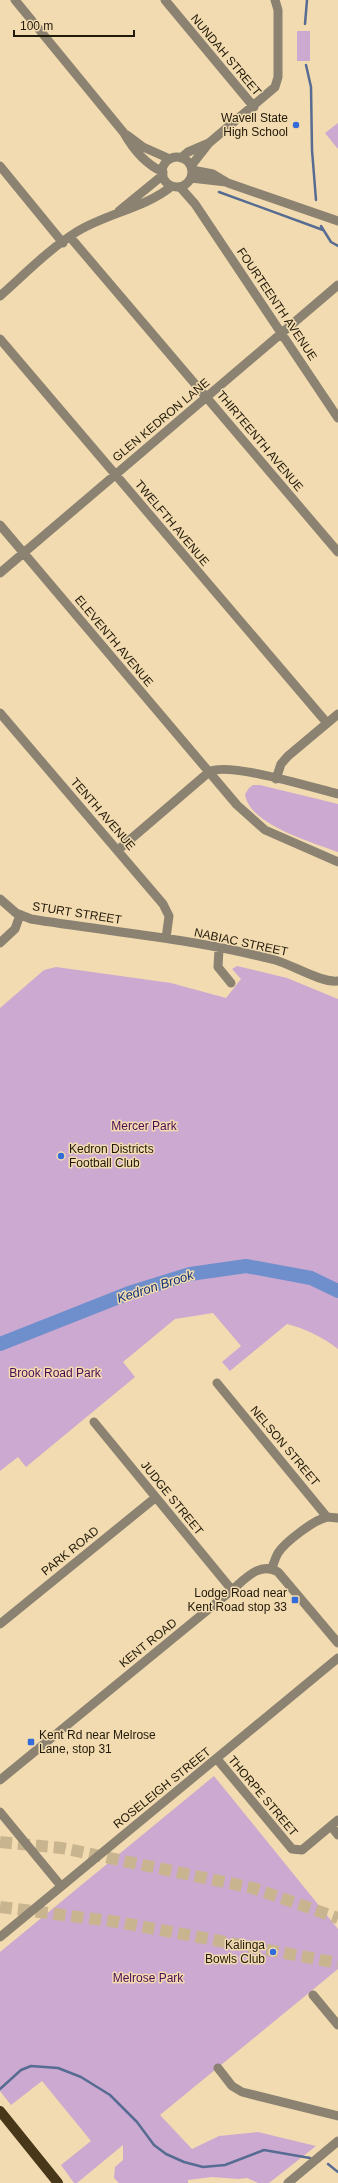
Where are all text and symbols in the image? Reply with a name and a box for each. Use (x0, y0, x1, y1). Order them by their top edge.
street label: NUNDAH STREET (188, 11, 265, 99)
scale bar (14, 12, 134, 38)
text: 100 m (20, 19, 53, 33)
place label: Wavell State High School (221, 111, 288, 139)
marker: Wavell State High School (291, 120, 301, 130)
street label: FOURTEENTH AVENUE (234, 245, 320, 363)
street label: GLEN KEDRON LANE (110, 375, 212, 465)
street label: THIRTEENTH AVENUE (214, 388, 306, 494)
street label: TWELFTH AVENUE (132, 477, 212, 569)
street label: ELEVENTH AVENUE (72, 593, 156, 689)
street label: TENTH AVENUE (68, 775, 138, 853)
street label: STURT STREET (31, 899, 123, 927)
street label: NABIAC STREET (193, 925, 290, 959)
park label: Mercer Park (111, 1119, 178, 1133)
place label: Kedron Districts Football Club (69, 1142, 154, 1170)
marker: Kedron Districts Football Club (56, 1151, 66, 1161)
water label: Kedron Brook (115, 1267, 197, 1306)
park label: Brook Road Park (9, 1366, 102, 1380)
street label: NELSON STREET (247, 1403, 323, 1489)
street label: JUDGE STREET (138, 1458, 207, 1538)
street label: PARK ROAD (38, 1523, 102, 1578)
place label: Lodge Road near Kent Road stop 33 (188, 1586, 287, 1614)
marker: Lodge Road near Kent Road stop 33 (290, 1595, 300, 1605)
street label: KENT ROAD (116, 1615, 180, 1670)
place label: Kent Rd near Melrose Lane, stop 31 (39, 1728, 156, 1756)
marker: Kent Rd near Melrose Lane, stop 31 (26, 1737, 36, 1747)
street label: ROSELEIGH STREET (111, 1744, 214, 1831)
street label: THORPE STREET (225, 1753, 301, 1840)
place label: Kalinga Bowls Club (205, 1938, 265, 1966)
marker: Kalinga Bowls Club (268, 1947, 278, 1957)
park label: Melrose Park (113, 1971, 184, 1985)

